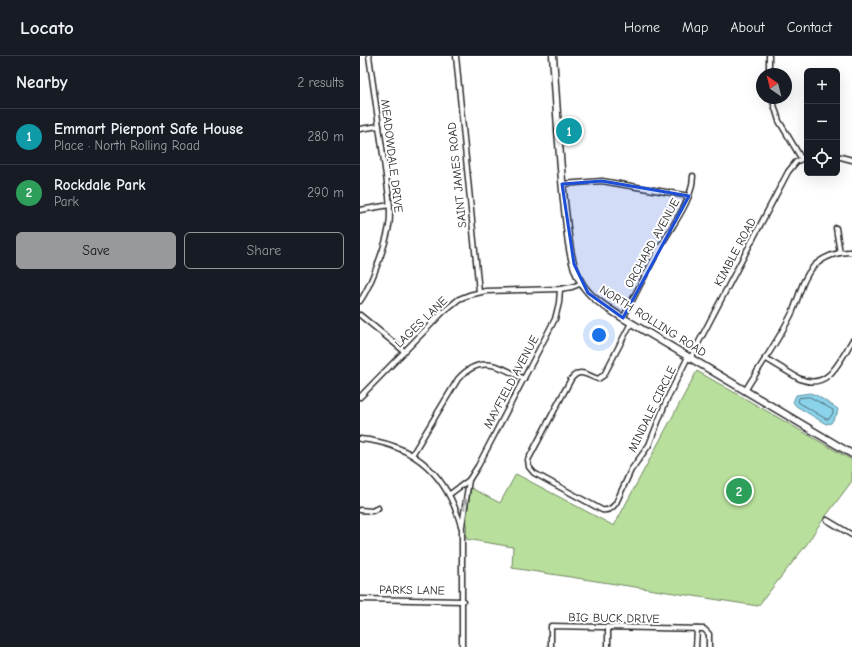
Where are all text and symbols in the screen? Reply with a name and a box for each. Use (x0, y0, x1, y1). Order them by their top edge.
text: Locato (20, 17, 74, 39)
text: Home (624, 19, 660, 36)
text: Map (682, 19, 708, 36)
text: About (730, 19, 765, 36)
text: Contact (787, 19, 832, 36)
north arrow (756, 68, 792, 104)
map controls (804, 68, 840, 176)
button: + (804, 68, 840, 104)
text: Nearby (16, 73, 67, 92)
text: 2 results (297, 75, 344, 90)
street label: MEADOWDALE DRIVE (378, 98, 406, 214)
button: − (804, 104, 840, 140)
pin: 1 (556, 116, 582, 146)
text: Emmart Pierpont Safe House (54, 120, 243, 138)
street label: SAINT JAMES ROAD (444, 121, 470, 229)
text: 1 (26, 129, 32, 144)
text: 280 m (307, 129, 344, 144)
text: Place · North Rolling Road (54, 138, 200, 153)
button: locate (804, 140, 840, 176)
text: Rockdale Park (54, 176, 146, 194)
text: 2 (26, 185, 32, 200)
text: 290 m (307, 185, 344, 200)
text: Park (54, 194, 79, 209)
street label: ORCHARD AVENUE (622, 196, 682, 290)
street label: KIMBLE ROAD (711, 215, 759, 289)
button: Save (16, 232, 176, 269)
button: Share (184, 232, 344, 269)
street label: NORTH ROLLING ROAD (597, 282, 709, 360)
street label: LAGES LANE (392, 294, 450, 350)
your location (589, 325, 609, 345)
street label: MAYFIELD AVENUE (481, 333, 541, 431)
street label: MINDALE CIRCLE (625, 364, 679, 454)
pin: 2 (726, 476, 752, 506)
one-way arrow (462, 498, 468, 510)
street label: PARKS LANE (379, 582, 445, 598)
street label: BIG BUCK DRIVE (568, 610, 660, 626)

